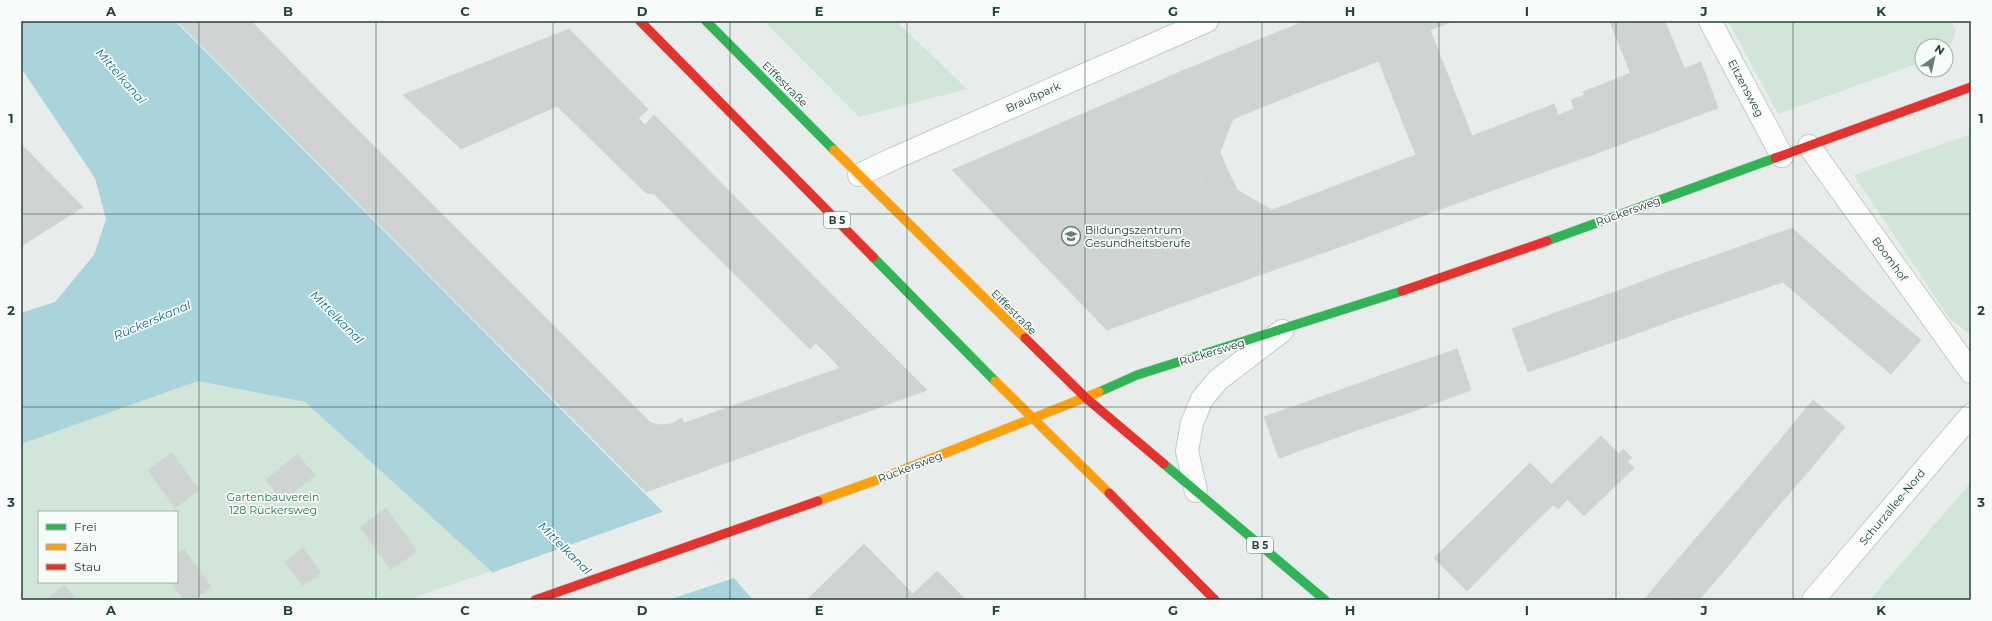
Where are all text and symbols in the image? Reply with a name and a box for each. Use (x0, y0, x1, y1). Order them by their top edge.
text: A (105, 3, 117, 19)
text: B (283, 3, 293, 19)
text: C (460, 3, 470, 19)
text: D (637, 3, 648, 19)
text: E (815, 3, 824, 19)
text: F (992, 3, 1000, 19)
text: G (1168, 3, 1178, 19)
text: H (1345, 3, 1355, 19)
text: I (1525, 3, 1529, 19)
text: J (1699, 3, 1708, 19)
text: K (1876, 3, 1886, 19)
north arrow (1914, 38, 1954, 78)
text: N (1932, 41, 1947, 58)
water label: Mittelkanal (93, 45, 150, 108)
street label: Eitzensweg (1725, 57, 1767, 119)
street label: Eiffestraße (759, 58, 811, 110)
street label: Braußpark (1004, 79, 1063, 115)
text: 1 (8, 110, 14, 126)
text: 1 (1978, 110, 1984, 126)
street label: Rückersweg (1594, 193, 1662, 229)
road number: B 5 (824, 212, 850, 228)
place label: Bildungszentrum Gesundheitsberufe (1085, 223, 1191, 250)
school or university icon: Bildungszentrum Gesundheitsberufe (1060, 225, 1082, 247)
street label: Boomhof (1869, 234, 1912, 285)
street label: Eiffestraße (988, 286, 1040, 338)
water label: Mittelkanal (307, 287, 367, 347)
water label: Rückerskanal (111, 297, 194, 343)
text: 2 (7, 302, 15, 318)
text: 2 (1977, 302, 1985, 318)
street label: Rückersweg (1178, 335, 1246, 369)
street label: Rückersweg (876, 448, 944, 486)
street label: Schurzallee-Nord (1856, 466, 1928, 548)
park label: Gartenbauverein 128 Rückersweg (227, 490, 319, 517)
text: 3 (6, 494, 15, 510)
text: 3 (1976, 494, 1985, 510)
legend (38, 511, 178, 583)
water label: Mittelkanal (535, 518, 595, 578)
text: Frei (74, 519, 97, 534)
road number: B 5 (1247, 537, 1273, 553)
text: Zäh (74, 539, 97, 554)
text: Stau (74, 559, 101, 574)
text: A (105, 602, 117, 618)
text: B (283, 602, 293, 618)
text: C (460, 602, 470, 618)
text: D (637, 602, 648, 618)
text: E (815, 602, 824, 618)
text: F (992, 602, 1000, 618)
text: G (1168, 602, 1178, 618)
text: H (1345, 602, 1355, 618)
text: I (1525, 602, 1529, 618)
text: J (1699, 602, 1708, 618)
text: K (1876, 602, 1886, 618)

